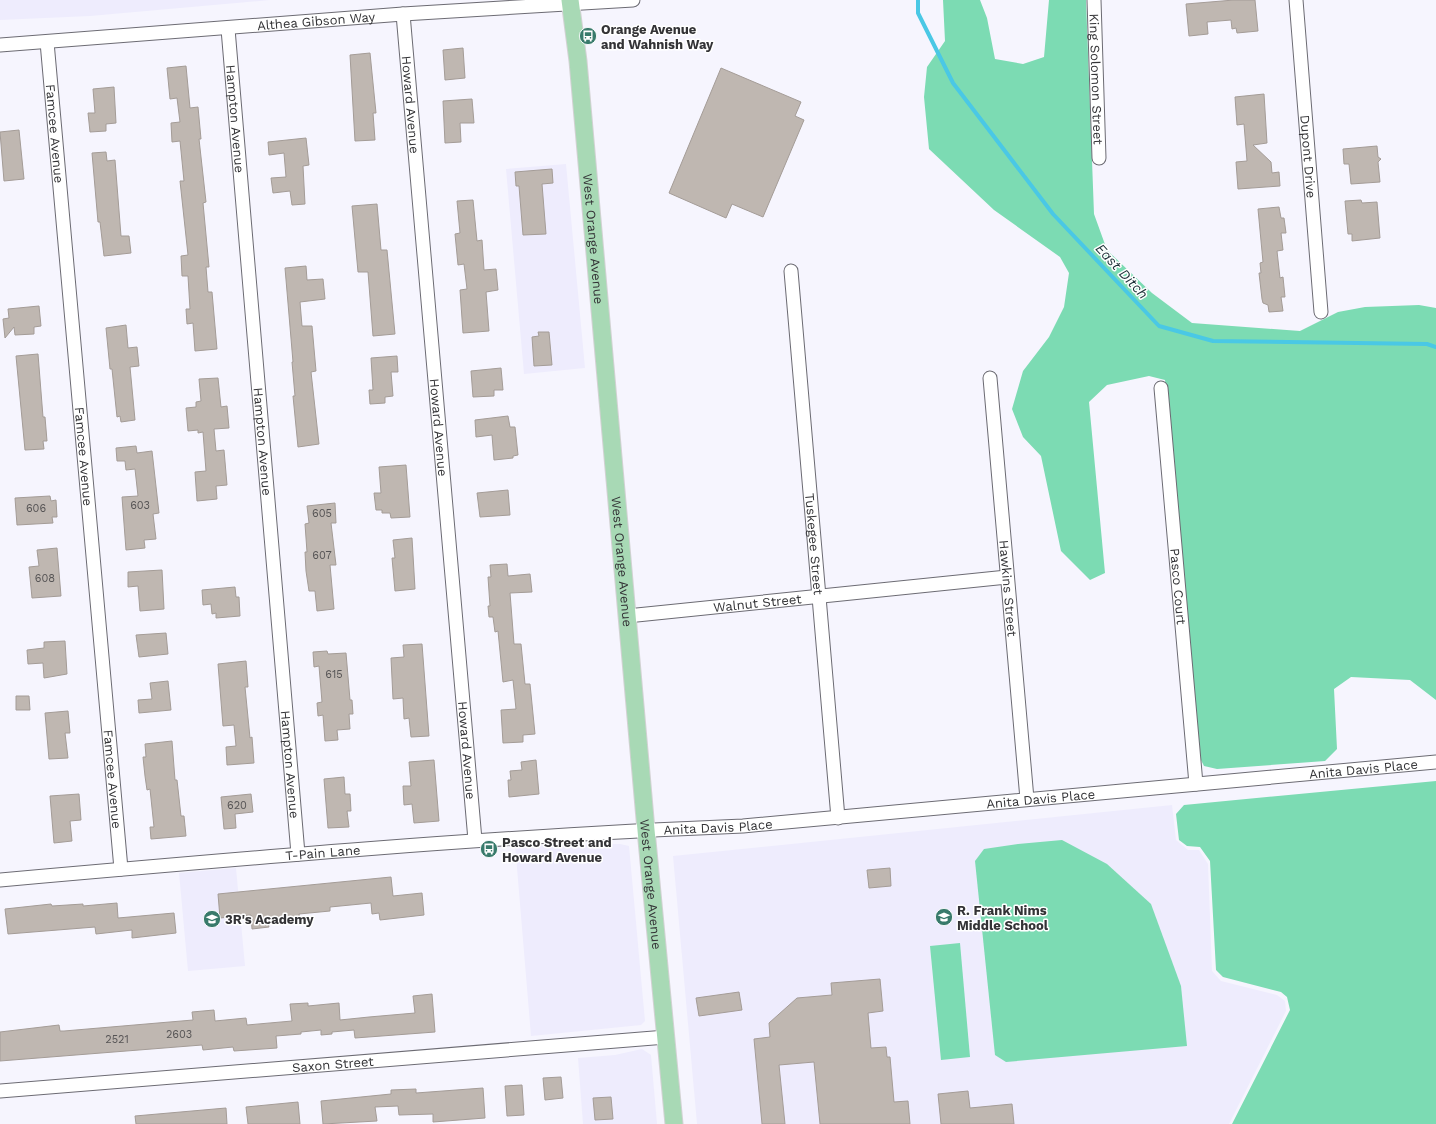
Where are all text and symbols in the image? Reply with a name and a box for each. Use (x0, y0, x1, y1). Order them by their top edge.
street label: Althea Gibson Way (256, 9, 376, 33)
street label: King Solomon Street (1086, 13, 1106, 145)
place label: Orange Avenue and Wahnish Way (601, 22, 714, 52)
bus stop icon: Orange Avenue and Wahnish Way (578, 26, 598, 46)
street label: Howard Avenue (399, 55, 422, 154)
street label: Hampton Avenue (223, 64, 247, 173)
street label: Famcee Avenue (43, 84, 67, 184)
street label: Dupont Drive (1297, 114, 1319, 199)
street label: West Orange Avenue (580, 173, 606, 305)
water label: East Ditch (1092, 240, 1152, 302)
street label: Howard Avenue (427, 378, 450, 477)
street label: Hampton Avenue (250, 387, 275, 496)
street label: Famcee Avenue (72, 406, 95, 507)
street label: Tuskegee Street (802, 493, 826, 596)
street label: West Orange Avenue (609, 496, 635, 627)
house number: 603 (130, 499, 150, 512)
house number: 606 (26, 502, 46, 515)
house number: 605 (312, 507, 332, 520)
street label: Hawkins Street (996, 539, 1020, 638)
street label: Pasco Court (1167, 547, 1189, 626)
house number: 607 (312, 549, 332, 562)
house number: 608 (35, 572, 55, 585)
street label: Walnut Street (713, 591, 803, 615)
house number: 615 (325, 668, 343, 681)
street label: Howard Avenue (455, 701, 478, 800)
street label: Hampton Avenue (278, 710, 302, 819)
street label: Famcee Avenue (101, 729, 124, 829)
street label: Anita Davis Place (1308, 757, 1418, 782)
street label: Anita Davis Place (986, 787, 1096, 811)
house number: 620 (227, 799, 247, 812)
street label: Anita Davis Place (663, 816, 773, 838)
street label: West Orange Avenue (637, 818, 664, 950)
place label: Pasco Street and Howard Avenue (502, 835, 612, 865)
bus stop icon: Pasco Street and Howard Avenue (479, 839, 499, 859)
street label: T-Pain Lane (285, 842, 361, 863)
place label: R. Frank Nims Middle School (957, 903, 1049, 933)
school or university icon: R. Frank Nims Middle School (934, 907, 954, 927)
school or university icon: 3R's Academy (202, 909, 222, 929)
place label: 3R's Academy (225, 912, 314, 927)
house number: 2603 (166, 1028, 192, 1041)
house number: 2521 (105, 1033, 129, 1046)
street label: Saxon Street (292, 1054, 375, 1075)

